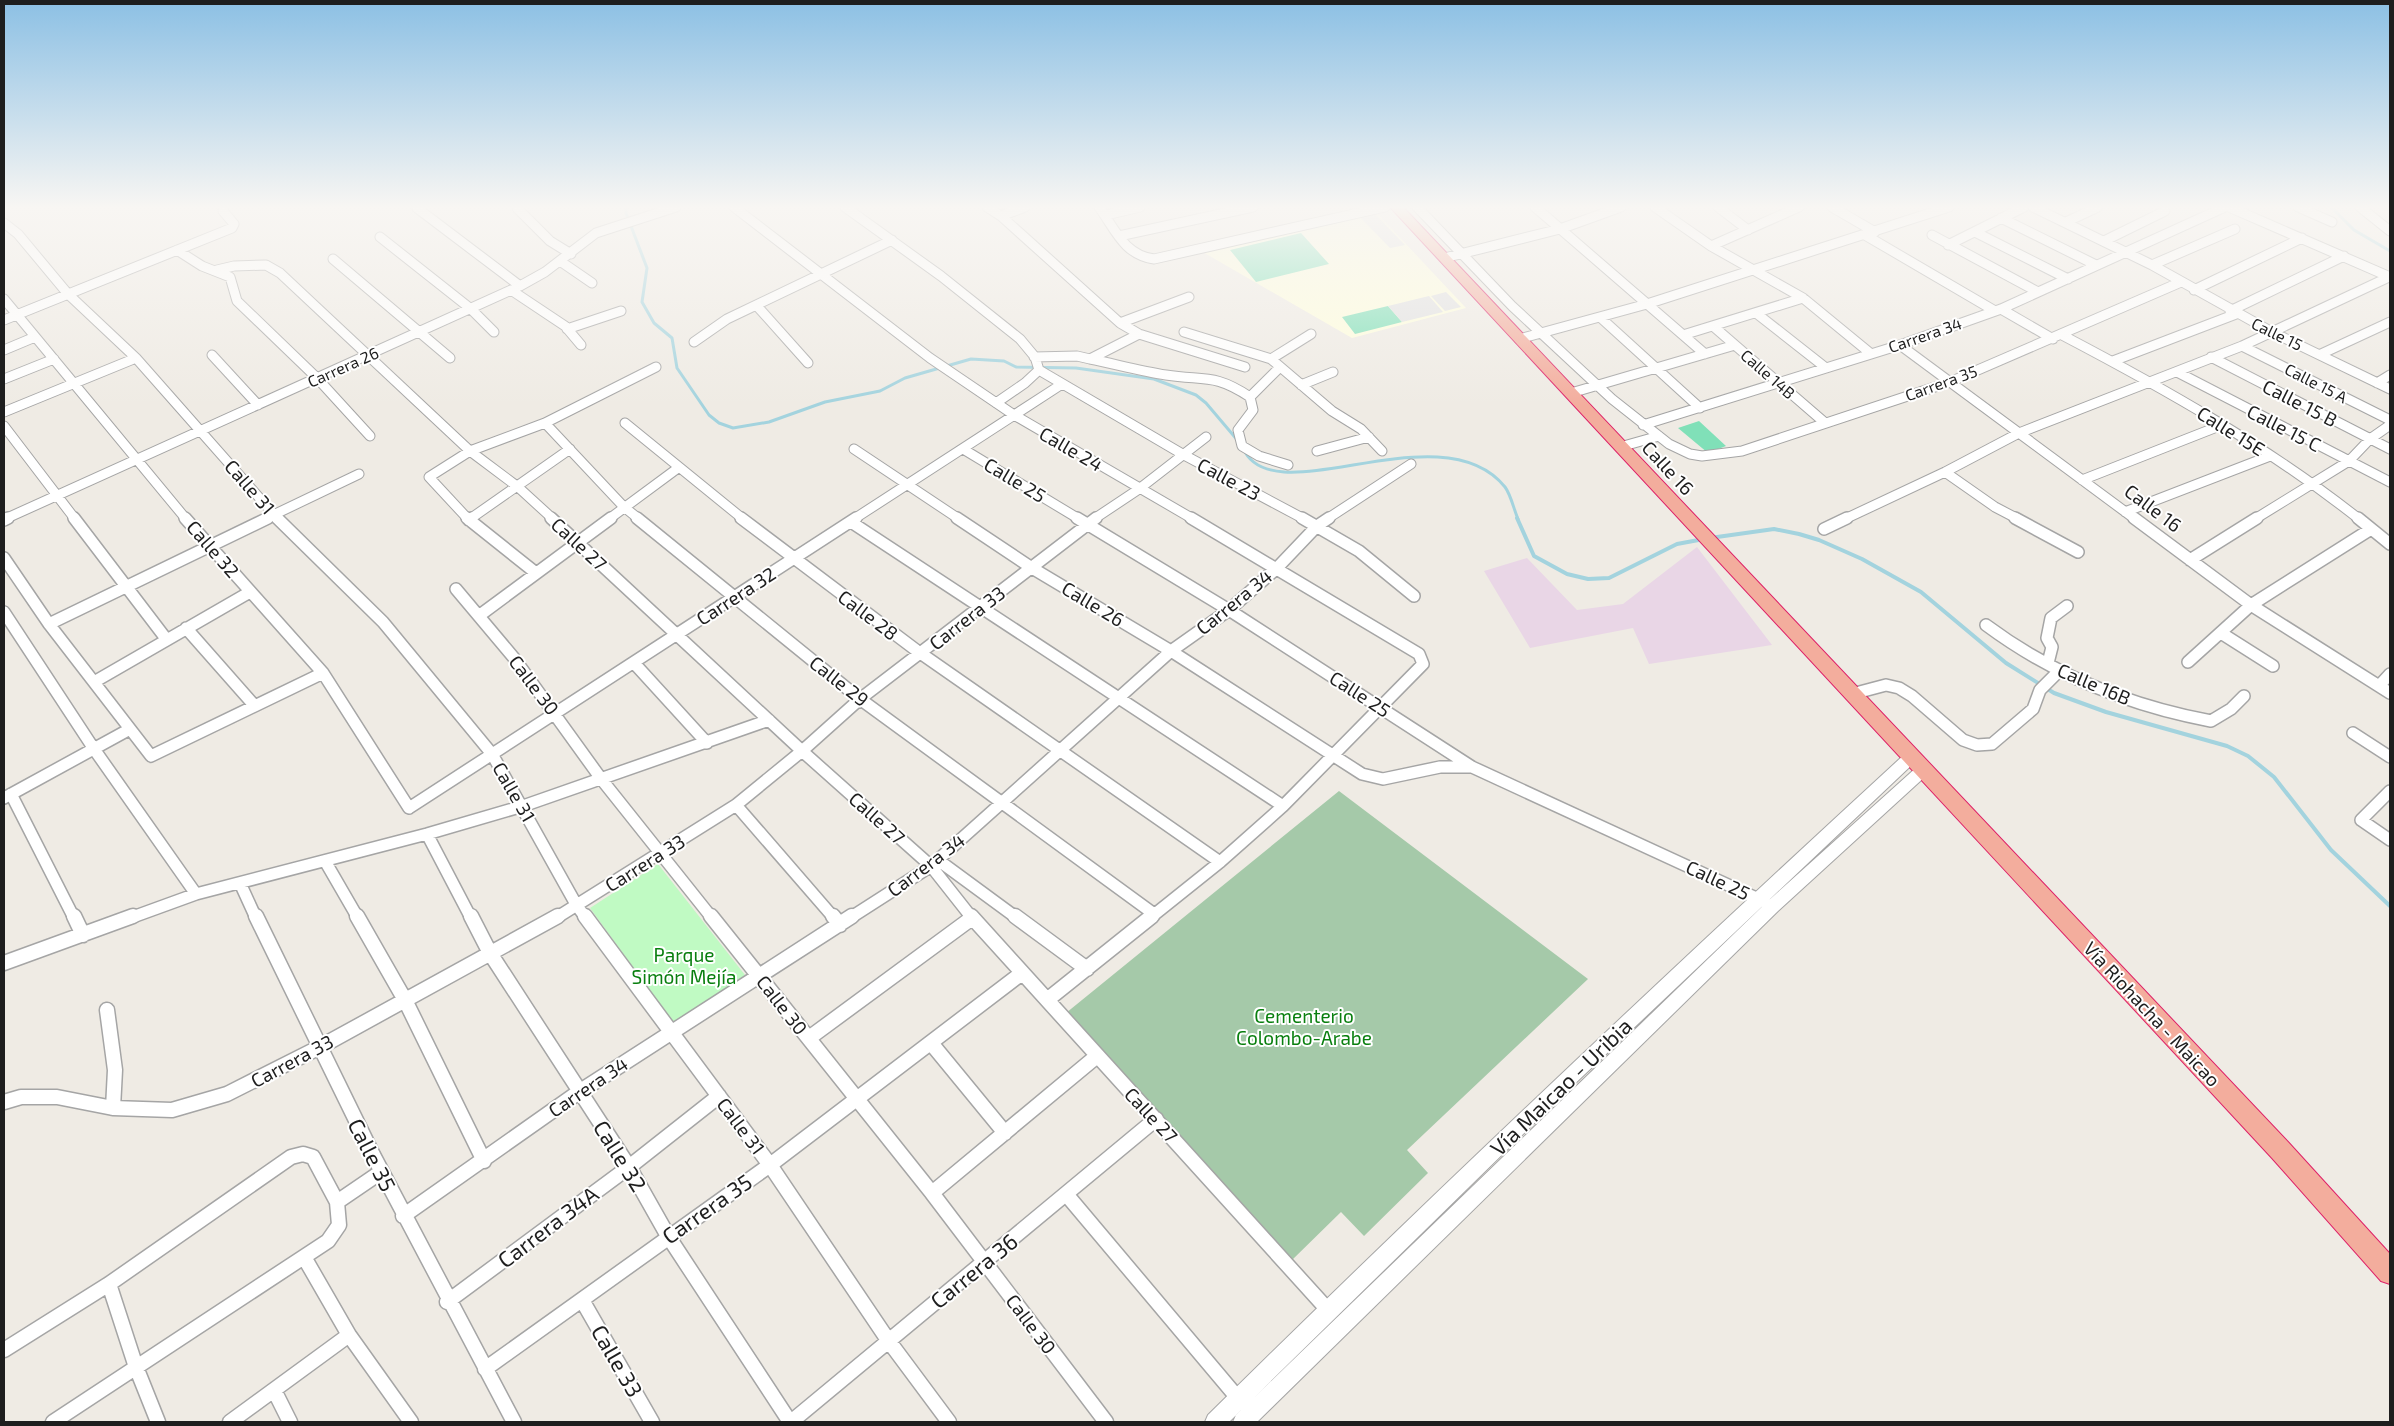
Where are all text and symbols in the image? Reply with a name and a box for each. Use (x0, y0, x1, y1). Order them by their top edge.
street label: Carrera 34 (1886, 313, 1964, 356)
street label: Calle 15 (2249, 313, 2306, 354)
street label: Carrera 26 (304, 342, 381, 391)
street label: Calle 14B (1737, 345, 1799, 402)
street label: Calle 15 A (2282, 359, 2351, 406)
street label: Carrera 35 (1902, 361, 1979, 404)
street label: Calle 15 B (2259, 374, 2341, 431)
street label: Calle 15 C (2243, 399, 2325, 456)
street label: Calle 15E (2193, 401, 2269, 460)
street label: Calle 24 (1035, 421, 1107, 476)
street label: Calle 16 (1638, 436, 1699, 499)
street label: Calle 25 (980, 452, 1050, 507)
street label: Calle 23 (1194, 452, 1265, 505)
street label: Calle 31 (220, 455, 280, 519)
street label: Calle 16 (2120, 479, 2186, 536)
street label: Calle 27 (547, 512, 612, 575)
street label: Calle 32 (182, 515, 244, 582)
street label: Carrera 32 (692, 561, 780, 630)
street label: Carrera 34 (1191, 564, 1276, 639)
street label: Calle 26 (1058, 576, 1129, 631)
street label: Carrera 33 (924, 581, 1009, 654)
street label: Calle 28 (834, 585, 903, 645)
street label: Calle 30 (504, 650, 564, 719)
street label: Calle 29 (805, 650, 873, 711)
street label: Calle 16B (2054, 658, 2134, 709)
street label: Calle 25 (1326, 665, 1395, 722)
street label: Calle 31 (488, 758, 541, 826)
street label: Calle 27 (845, 787, 910, 849)
street label: Carrera 34 (882, 828, 969, 901)
street label: Carrera 33 (601, 829, 689, 896)
street label: Calle 25 (1683, 855, 1754, 904)
street label: Vía Riohacha - Maicao (2079, 936, 2225, 1091)
park label: Parque Simón Mejía (632, 943, 736, 988)
street label: Calle 30 (752, 970, 813, 1039)
park label: Cementerio Colombo-Arabe (1236, 1004, 1372, 1049)
street label: Vía Maicao - Uribia (1484, 1012, 1636, 1160)
street label: Carrera 33 (247, 1029, 337, 1092)
street label: Carrera 34 (544, 1052, 632, 1122)
street label: Calle 27 (1120, 1082, 1183, 1147)
street label: Calle 31 (713, 1093, 770, 1159)
street label: Calle 35 (344, 1114, 402, 1195)
street label: Calle 32 (589, 1115, 653, 1196)
street label: Carrera 35 (657, 1168, 756, 1249)
street label: Carrera 34A (492, 1180, 603, 1272)
street label: Carrera 36 (925, 1227, 1022, 1313)
street label: Calle 30 (1001, 1289, 1061, 1358)
street label: Calle 33 (587, 1320, 649, 1401)

